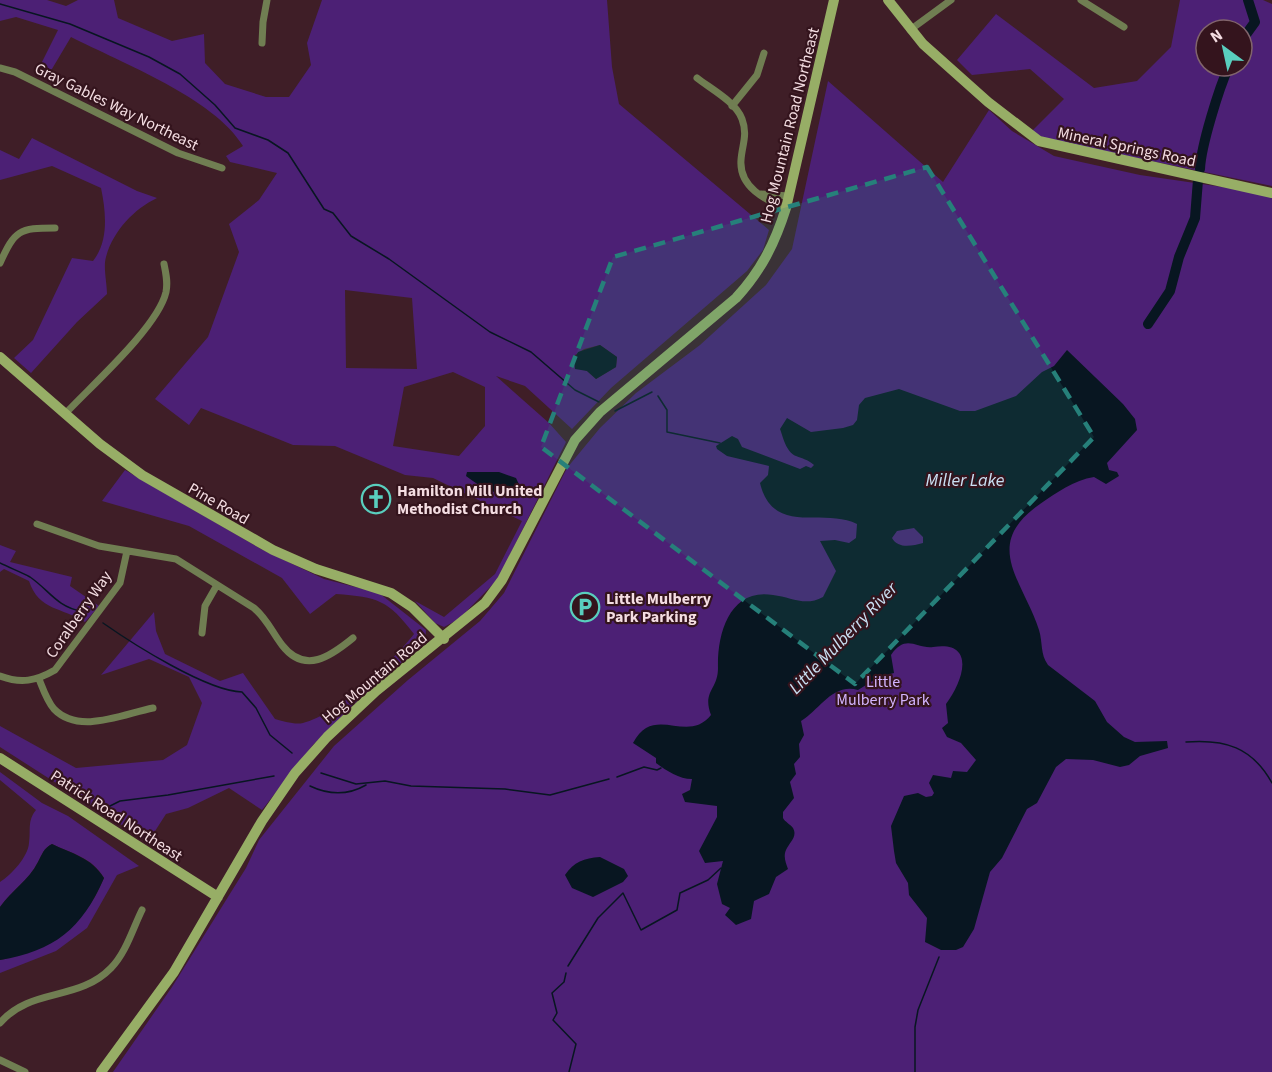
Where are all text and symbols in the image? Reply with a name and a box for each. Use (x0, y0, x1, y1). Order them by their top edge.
north arrow (1194, 18, 1254, 78)
text: N (1206, 24, 1227, 48)
street label: Hog Mountain Road Northeast (755, 25, 825, 225)
street label: Gray Gables Way Northeast (31, 58, 203, 156)
street label: Mineral Springs Road (1056, 122, 1198, 172)
water label: Miller Lake (926, 468, 1005, 493)
street label: Pine Road (184, 478, 253, 530)
place label: Hamilton Mill United Methodist Church (397, 480, 542, 520)
church icon: Hamilton Mill United Methodist Church (360, 483, 392, 515)
street label: Coralberry Way (41, 566, 117, 663)
water label: Little Mulberry River (783, 576, 904, 700)
place label: Little Mulberry Park Parking (606, 588, 712, 628)
parking icon: Little Mulberry Park Parking (569, 591, 601, 623)
street label: Hog Mountain Road (317, 627, 432, 728)
park label: Little Mulberry Park (836, 671, 930, 711)
street label: Patrick Road Northeast (46, 765, 187, 867)

